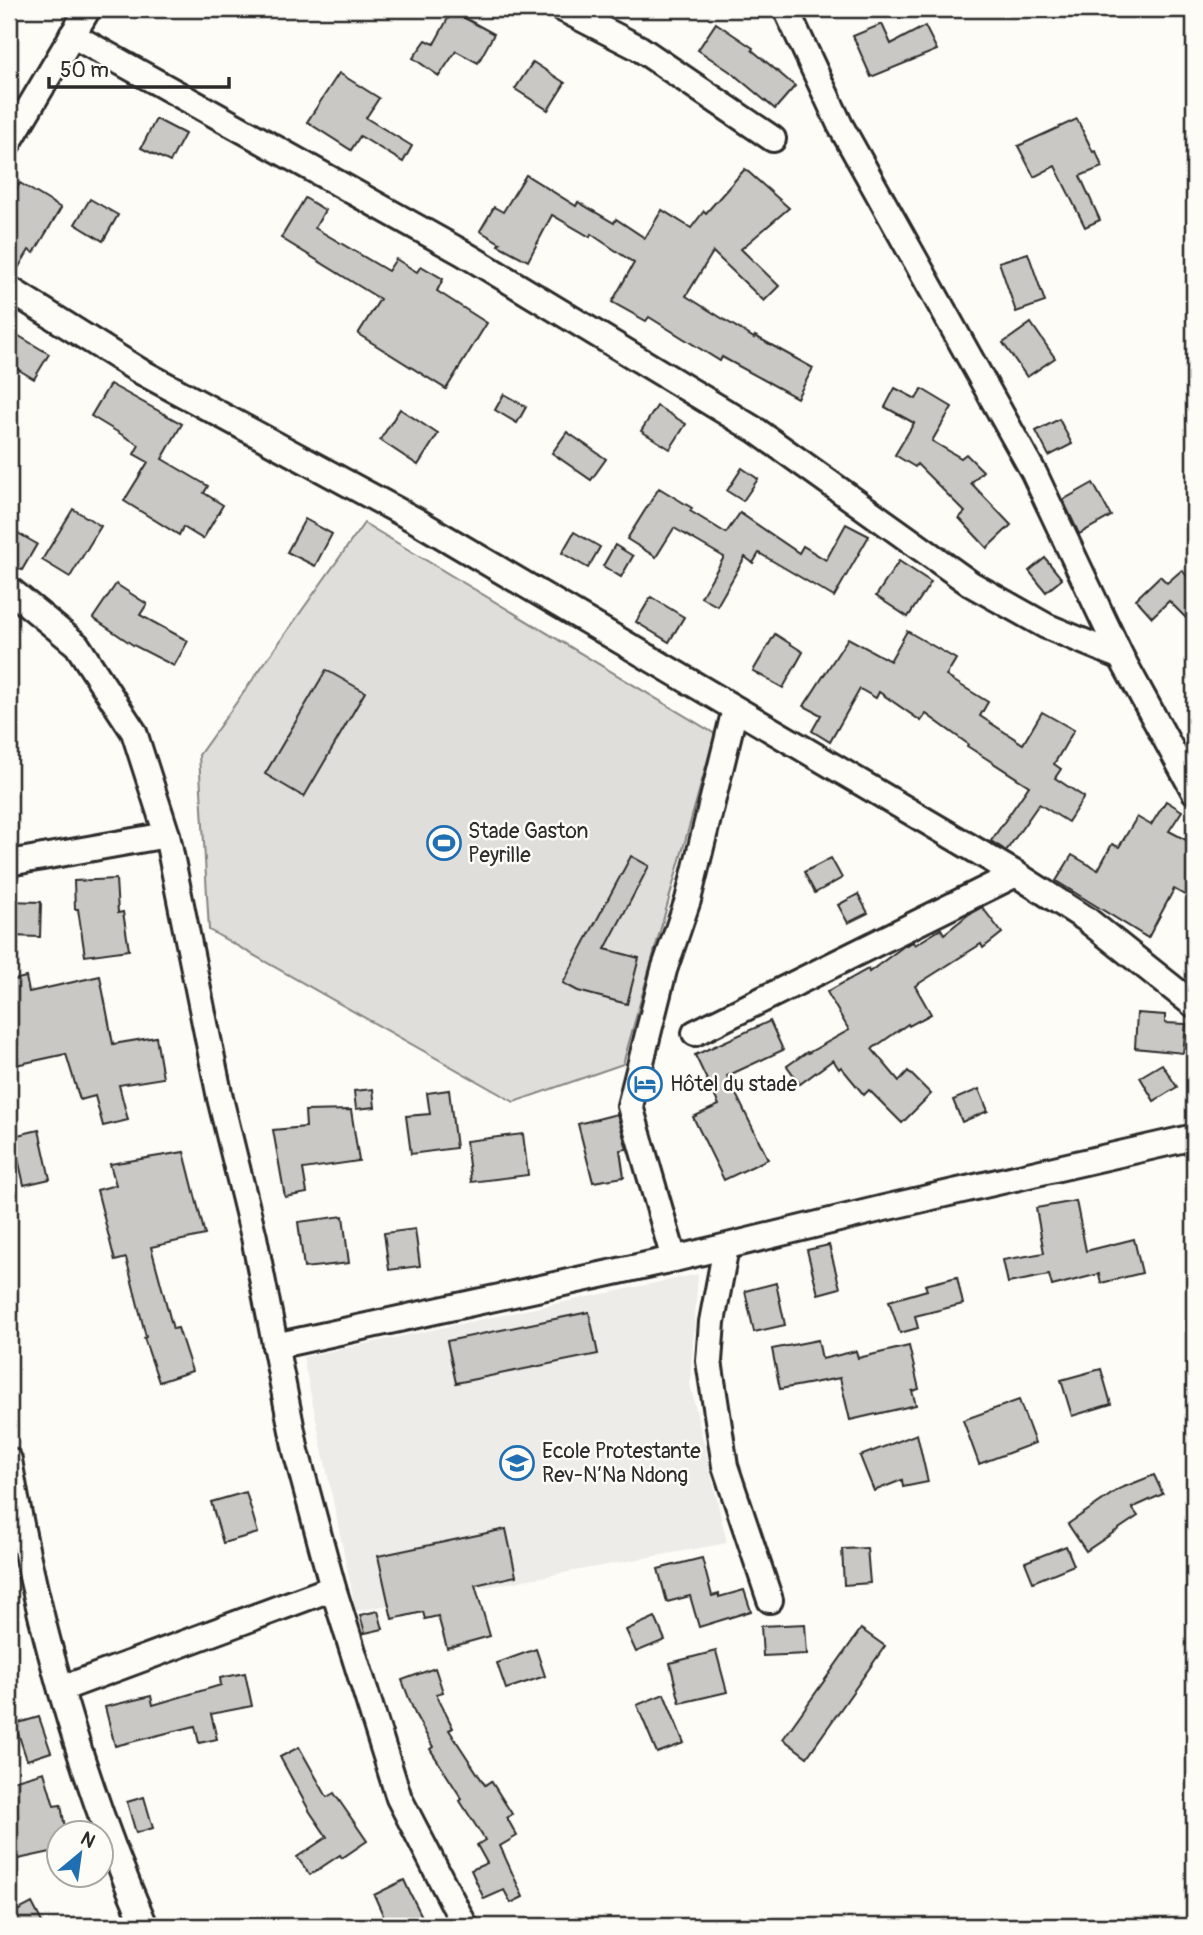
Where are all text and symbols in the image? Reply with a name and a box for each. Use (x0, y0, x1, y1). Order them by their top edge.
scale bar (49, 46, 229, 90)
text: 50 m (60, 57, 109, 84)
place label: Stade Gaston Peyrille (468, 818, 588, 869)
sports icon: Stade Gaston Peyrille (425, 824, 463, 862)
hotel icon: Hôtel du stade (626, 1065, 664, 1103)
place label: Hôtel du stade (670, 1071, 798, 1098)
place label: Ecole Protestante Rev-N’Na Ndong (542, 1438, 701, 1489)
school or university icon: Ecole Protestante Rev-N’Na Ndong (498, 1444, 536, 1482)
north arrow (46, 1820, 116, 1890)
text: N (76, 1826, 99, 1854)

